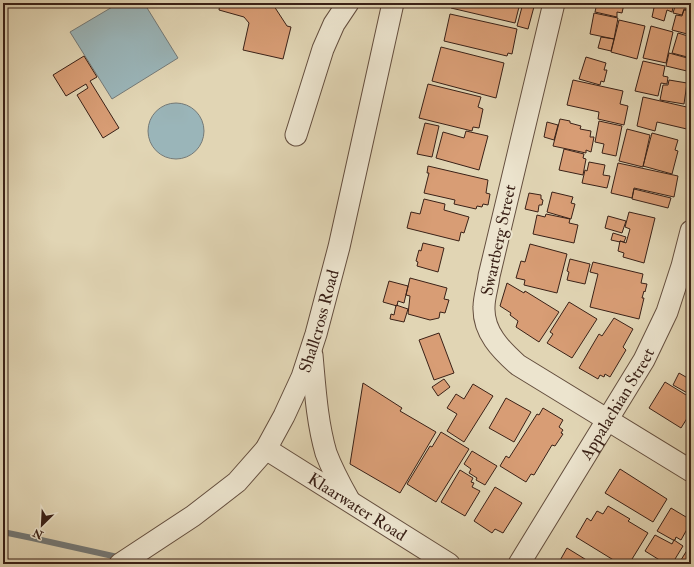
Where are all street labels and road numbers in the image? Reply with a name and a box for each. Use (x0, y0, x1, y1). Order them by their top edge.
street label: Swartberg Street (476, 182, 521, 298)
street label: Shallcross Road (294, 267, 344, 375)
street label: Appalachian Street (575, 344, 659, 464)
street label: Klaarwater Road (304, 468, 411, 546)

